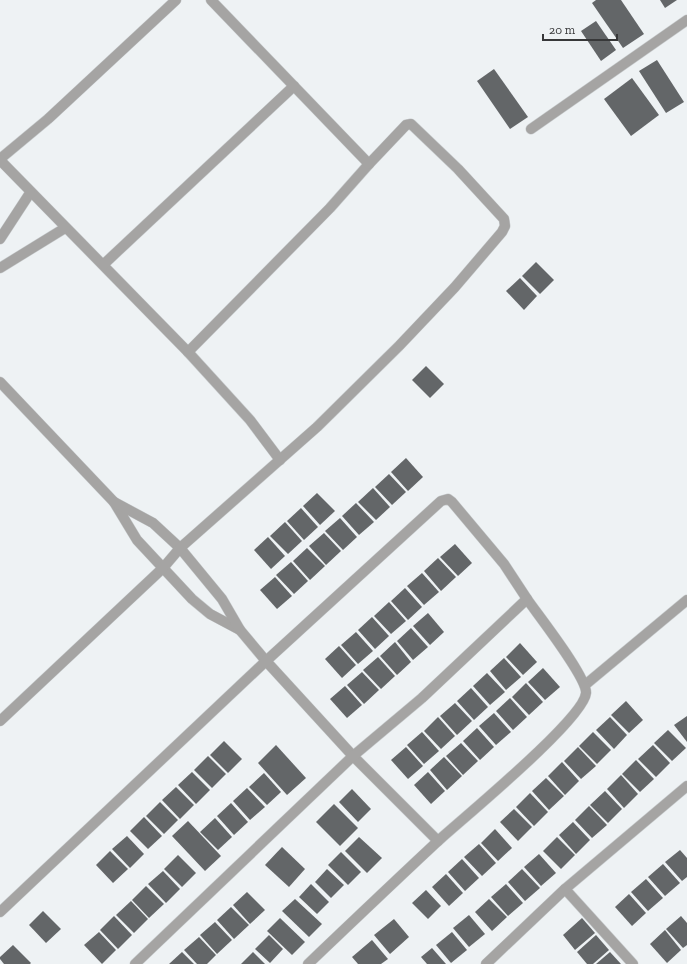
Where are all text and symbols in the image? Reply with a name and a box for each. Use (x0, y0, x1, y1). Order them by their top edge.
scale bar (543, 16, 617, 42)
text: 20 m (549, 23, 576, 37)

